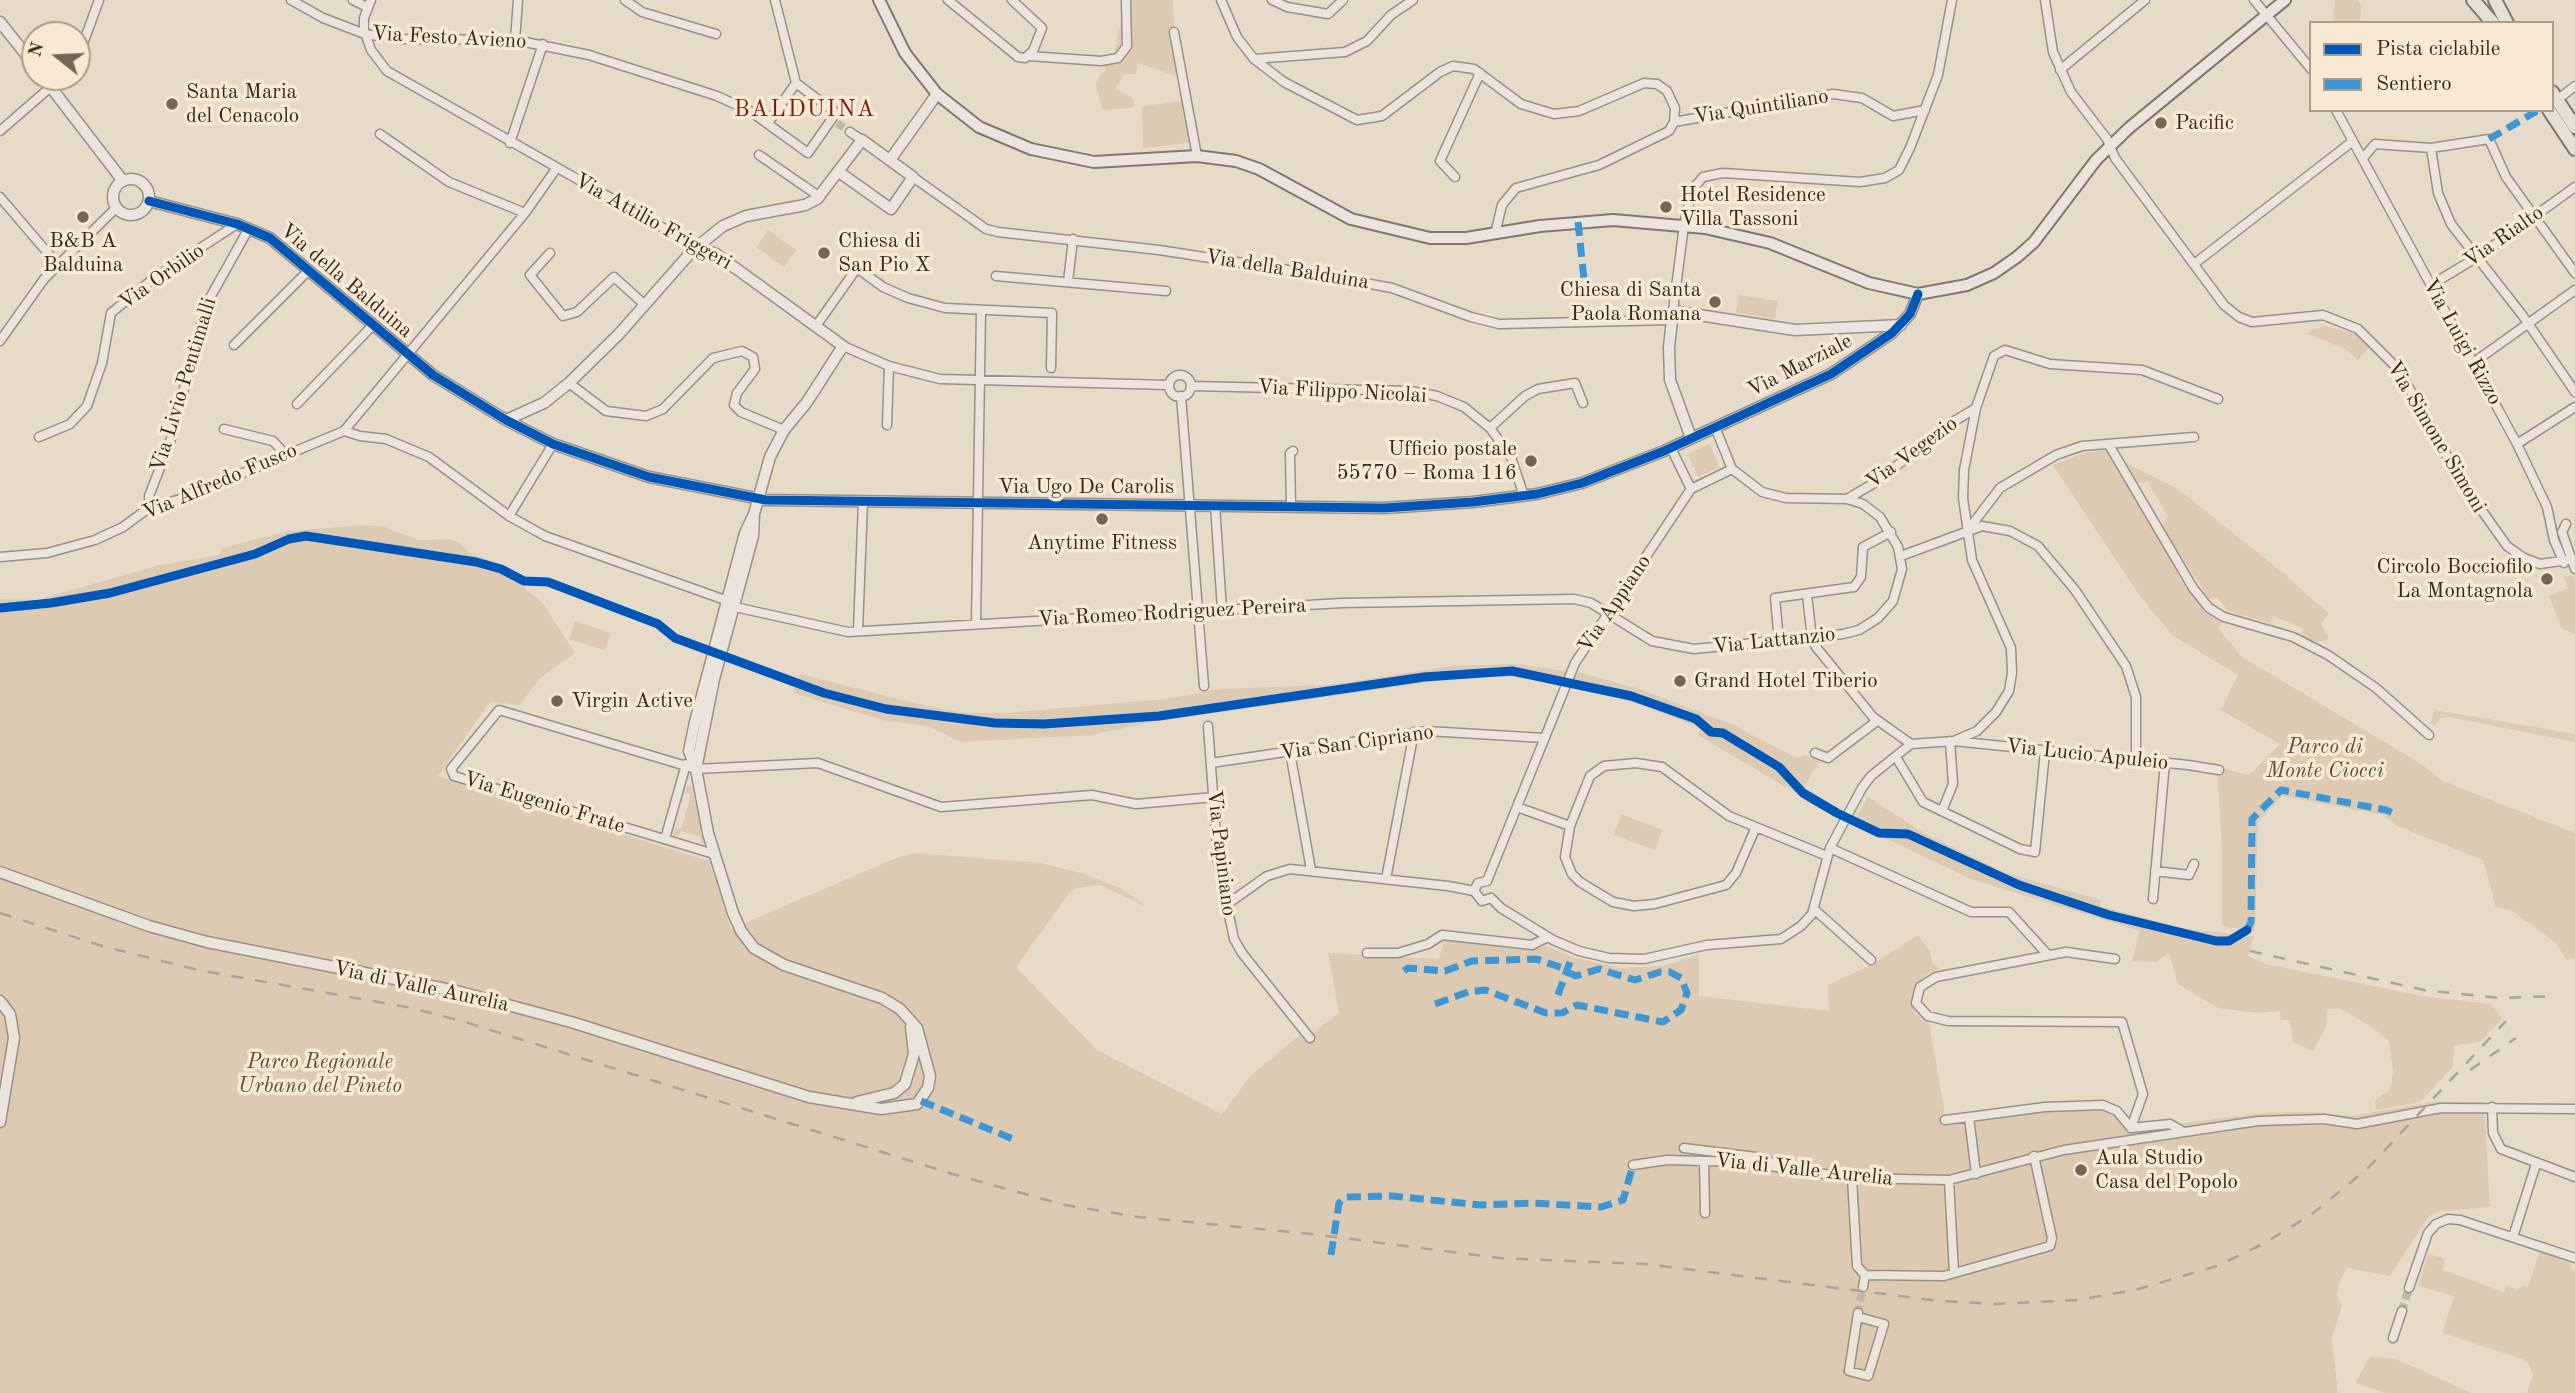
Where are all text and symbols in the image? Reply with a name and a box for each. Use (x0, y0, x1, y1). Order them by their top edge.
north arrow (21, 21, 91, 91)
street label: Via Festo Avieno (371, 21, 527, 55)
legend (2309, 21, 2554, 112)
text: Pista ciclabile (2376, 39, 2500, 60)
text: N (26, 40, 49, 60)
text: Sentiero (2376, 74, 2452, 95)
place label: Santa Maria del Cenacolo (186, 79, 299, 129)
street label: Via Quintiliano (1692, 84, 1830, 130)
marker: Santa Maria del Cenacolo (164, 96, 180, 112)
district label: BALDUINA (735, 96, 875, 124)
place label: Pacific (2175, 110, 2234, 136)
marker: Pacific (2153, 115, 2169, 131)
street label: Via Attilio Friggeri (570, 168, 736, 276)
place label: Hotel Residence Villa Tassoni (1680, 182, 1826, 232)
marker: Hotel Residence Villa Tassoni (1658, 199, 1674, 215)
street label: Via Rialto (2459, 200, 2549, 274)
marker: B&B A Balduina (75, 209, 91, 225)
street label: Via della Balduina (275, 218, 417, 344)
place label: B&B A Balduina (43, 228, 123, 278)
place label: Chiesa di San Pio X (838, 228, 931, 278)
street label: Via Orbilio (114, 238, 210, 316)
marker: Chiesa di San Pio X (816, 245, 832, 261)
street label: Via della Balduina (1203, 245, 1371, 295)
street label: Via Luigi Rizzo (2417, 274, 2507, 410)
place label: Chiesa di Santa Paola Romana (1560, 277, 1701, 327)
marker: Chiesa di Santa Paola Romana (1707, 294, 1723, 310)
street label: Via Livio Pentimalli (145, 295, 223, 475)
street label: Via Marziale (1743, 329, 1857, 403)
street label: Via Simone Simoni (2381, 357, 2491, 517)
street label: Via Filippo Nicolai (1257, 375, 1427, 409)
street label: Via Vegezio (1861, 411, 1963, 495)
place label: Ufficio postale 55770 – Roma 116 (1336, 436, 1517, 486)
street label: Via Alfredo Fusco (139, 438, 301, 526)
marker: Ufficio postale 55770 – Roma 116 (1523, 453, 1539, 469)
street label: Via Ugo De Carolis (998, 474, 1174, 500)
marker: Anytime Fitness (1094, 511, 1110, 527)
place label: Anytime Fitness (1027, 530, 1177, 556)
street label: Via Appiano (1573, 550, 1657, 658)
place label: Circolo Bocciofilo La Montagnola (2377, 554, 2533, 604)
marker: Circolo Bocciofilo La Montagnola (2539, 571, 2555, 587)
street label: Via Romeo Rodriguez Pereira (1037, 593, 1307, 633)
street label: Via Lattanzio (1711, 622, 1837, 660)
place label: Grand Hotel Tiberio (1694, 668, 1878, 694)
marker: Grand Hotel Tiberio (1672, 673, 1688, 689)
place label: Virgin Active (571, 688, 693, 714)
marker: Virgin Active (549, 693, 565, 709)
street label: Via San Cipriano (1279, 720, 1435, 766)
street label: Via Lucio Apuleio (2005, 734, 2169, 776)
park label: Parco di Monte Ciocci (2266, 734, 2384, 784)
street label: Via Eugenio Frate (460, 766, 628, 840)
street label: Via Papiniano (1201, 789, 1241, 917)
street label: Via di Valle Aurelia (331, 956, 511, 1018)
park label: Parco Regionale Urbano del Pineto (238, 1049, 402, 1099)
place label: Aula Studio Casa del Popolo (2095, 1145, 2238, 1195)
street label: Via di Valle Aurelia (1714, 1148, 1894, 1192)
marker: Aula Studio Casa del Popolo (2073, 1162, 2089, 1178)

